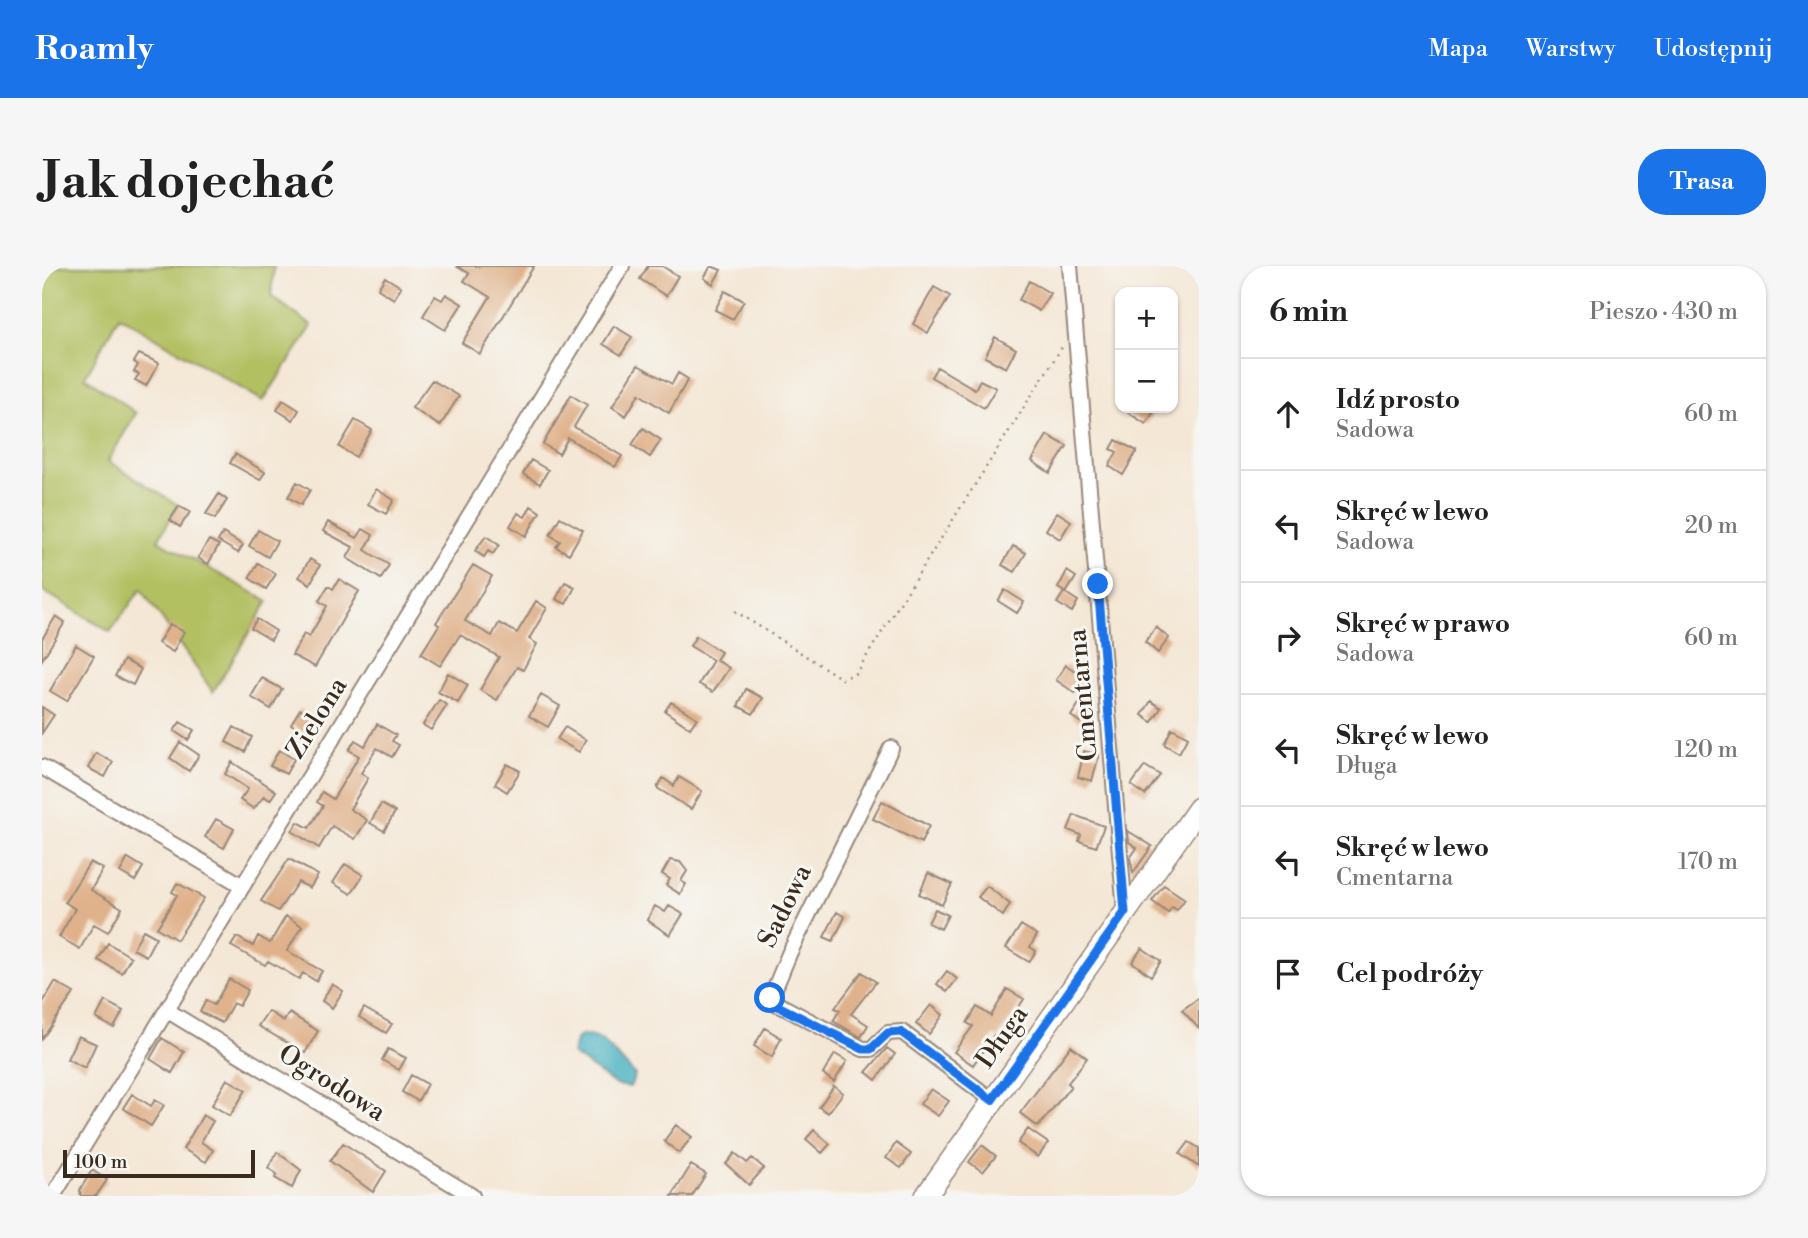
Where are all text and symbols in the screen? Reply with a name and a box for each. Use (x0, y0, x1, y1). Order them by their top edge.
text: Roamly (35, 29, 154, 70)
text: Mapa (1428, 34, 1488, 64)
text: Warstwy (1526, 34, 1616, 64)
text: Udostępnij (1654, 34, 1773, 64)
button: Trasa (1638, 149, 1766, 215)
text: Jak dojechać (42, 152, 335, 213)
map controls (1115, 287, 1178, 413)
button: + (1115, 287, 1178, 350)
text: 6 min (1269, 293, 1348, 331)
text: Pieszo · 430 m (1589, 298, 1738, 326)
button: − (1115, 350, 1178, 413)
text: Idź prosto (1336, 384, 1460, 416)
icon: ahead (1269, 395, 1307, 433)
text: 60 m (1684, 400, 1738, 428)
text: Sadowa (1336, 416, 1414, 444)
text: Skręć w lewo (1336, 496, 1489, 528)
icon: left (1269, 507, 1307, 545)
text: 20 m (1685, 512, 1738, 540)
text: Sadowa (1336, 528, 1414, 556)
route end (1082, 568, 1113, 599)
text: Skręć w prawo (1336, 608, 1510, 640)
icon: right (1269, 619, 1307, 657)
text: 60 m (1684, 624, 1738, 652)
street label: Cmentarna (1061, 627, 1105, 762)
text: Sadowa (1336, 640, 1414, 668)
street label: Zielona (280, 671, 355, 764)
text: Skręć w lewo (1336, 720, 1489, 752)
icon: left (1269, 731, 1307, 769)
text: 120 m (1674, 736, 1738, 764)
text: Długa (1336, 752, 1397, 780)
text: Skręć w lewo (1336, 832, 1489, 864)
icon: left (1269, 843, 1307, 881)
text: 170 m (1678, 848, 1738, 876)
street label: Sadowa (751, 859, 819, 953)
text: Cmentarna (1336, 864, 1453, 892)
icon: arrive (1269, 955, 1307, 993)
text: Cel podróży (1336, 958, 1483, 990)
route start (754, 982, 785, 1013)
street label: Długa (969, 999, 1035, 1075)
street label: Ogrodowa (273, 1038, 392, 1129)
scale bar (63, 1147, 256, 1179)
text: 100 m (74, 1150, 127, 1174)

